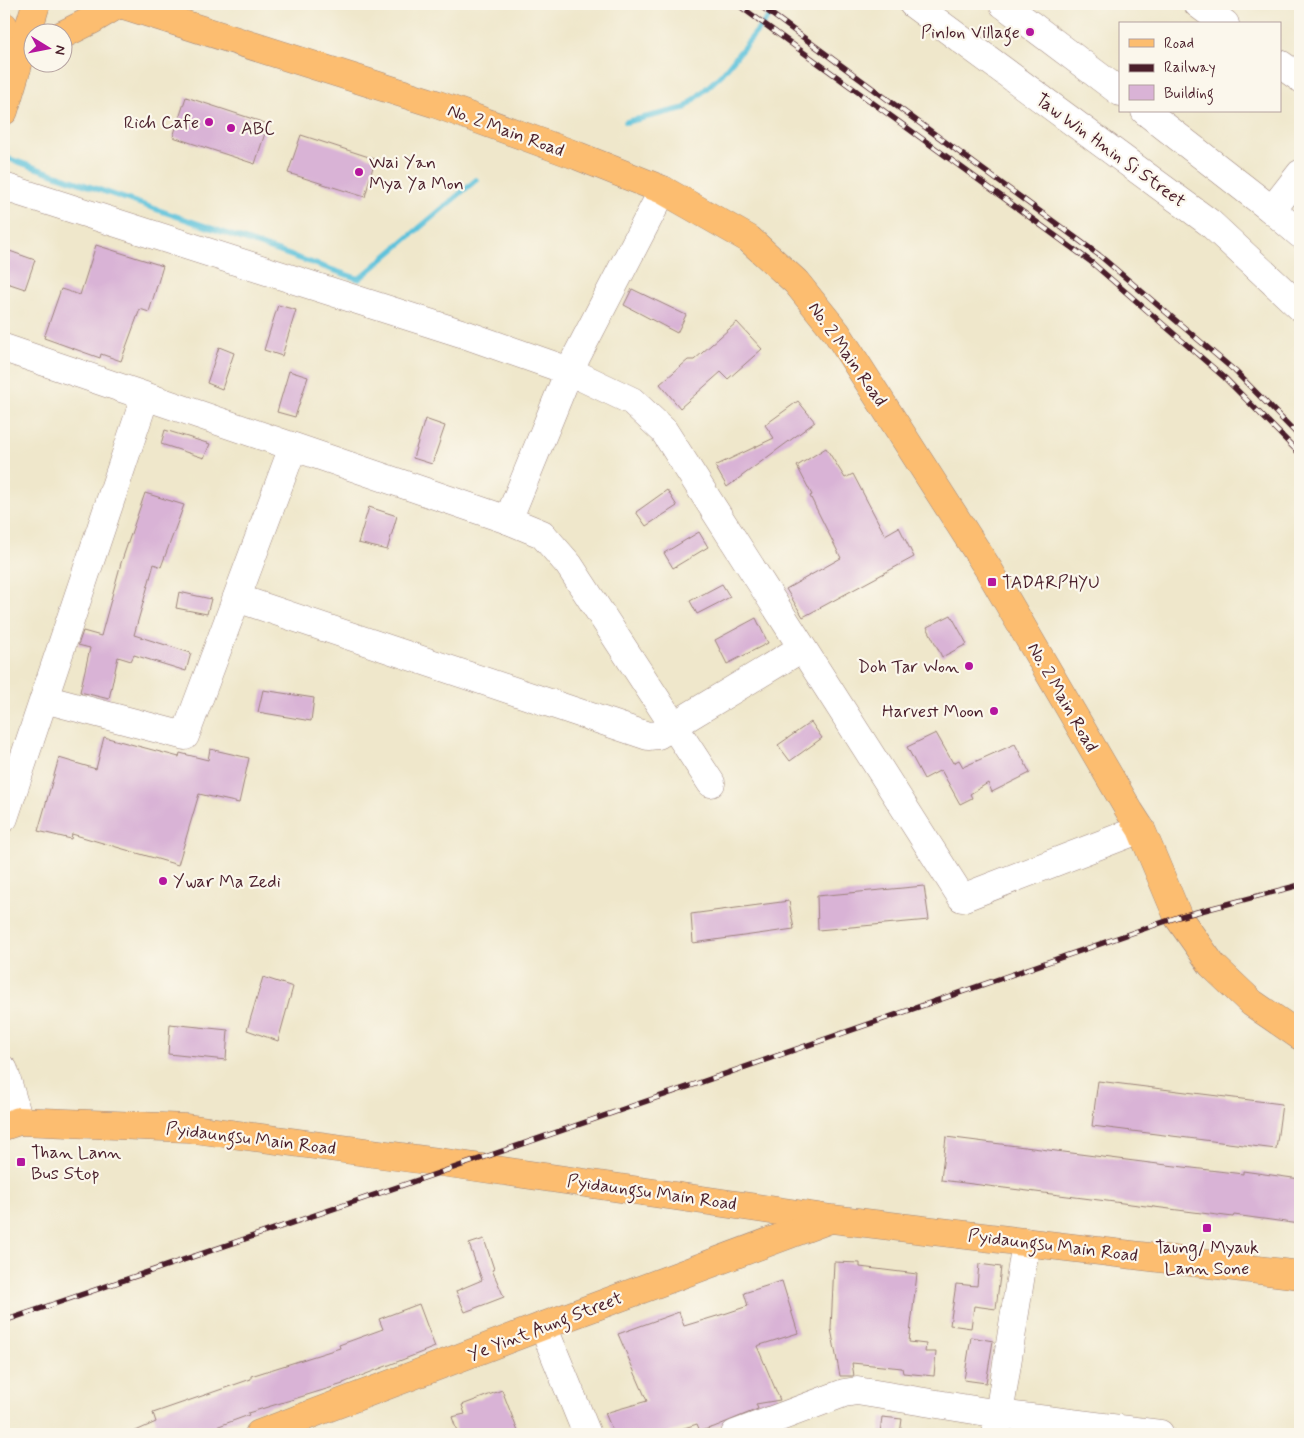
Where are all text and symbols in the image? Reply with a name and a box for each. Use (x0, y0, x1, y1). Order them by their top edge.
place label: Pinlon Village (921, 21, 1020, 47)
north arrow (22, 22, 72, 72)
legend (1119, 22, 1282, 112)
marker: Pinlon Village (1024, 26, 1036, 38)
text: Road (1164, 34, 1194, 54)
text: N (50, 44, 69, 56)
text: Railway (1164, 58, 1216, 78)
text: Building (1164, 84, 1214, 105)
street label: Taw Win Hnin Si Street (1030, 88, 1190, 214)
street label: No. 2 Main Road (444, 99, 567, 163)
place label: Rich Cafe (124, 111, 199, 135)
marker: Rich Cafe (203, 116, 215, 128)
place label: ABC (241, 117, 275, 141)
marker: ABC (225, 122, 237, 134)
place label: Wai Yan Mya Ya Mon (369, 151, 464, 196)
marker: Wai Yan Mya Ya Mon (353, 166, 365, 178)
street label: No. 2 Main Road (802, 298, 892, 412)
place label: TADARPHYU (1002, 571, 1100, 595)
marker: TADARPHYU (986, 576, 998, 588)
street label: No. 2 Main Road (1021, 638, 1103, 757)
place label: Doh Tar Won (858, 655, 959, 679)
marker: Doh Tar Won (963, 660, 975, 672)
place label: Harvest Moon (882, 700, 984, 724)
marker: Harvest Moon (988, 705, 1000, 717)
place label: Ywar Ma Zedi (173, 870, 281, 894)
marker: Ywar Ma Zedi (157, 875, 169, 887)
street label: Pyidaungsu Main Road (164, 1117, 337, 1163)
place label: Than Lann Bus Stop (31, 1141, 121, 1186)
marker: Than Lann Bus Stop (15, 1156, 27, 1168)
street label: Pyidaungsu Main Road (565, 1169, 738, 1219)
marker: Taung/ Myauk Lann Sone (1201, 1222, 1213, 1234)
street label: Pyidaungsu Main Road (966, 1224, 1139, 1270)
place label: Taung/ Myauk Lann Sone (1155, 1236, 1259, 1281)
street label: Ye Yint Aung Street (465, 1286, 627, 1369)

